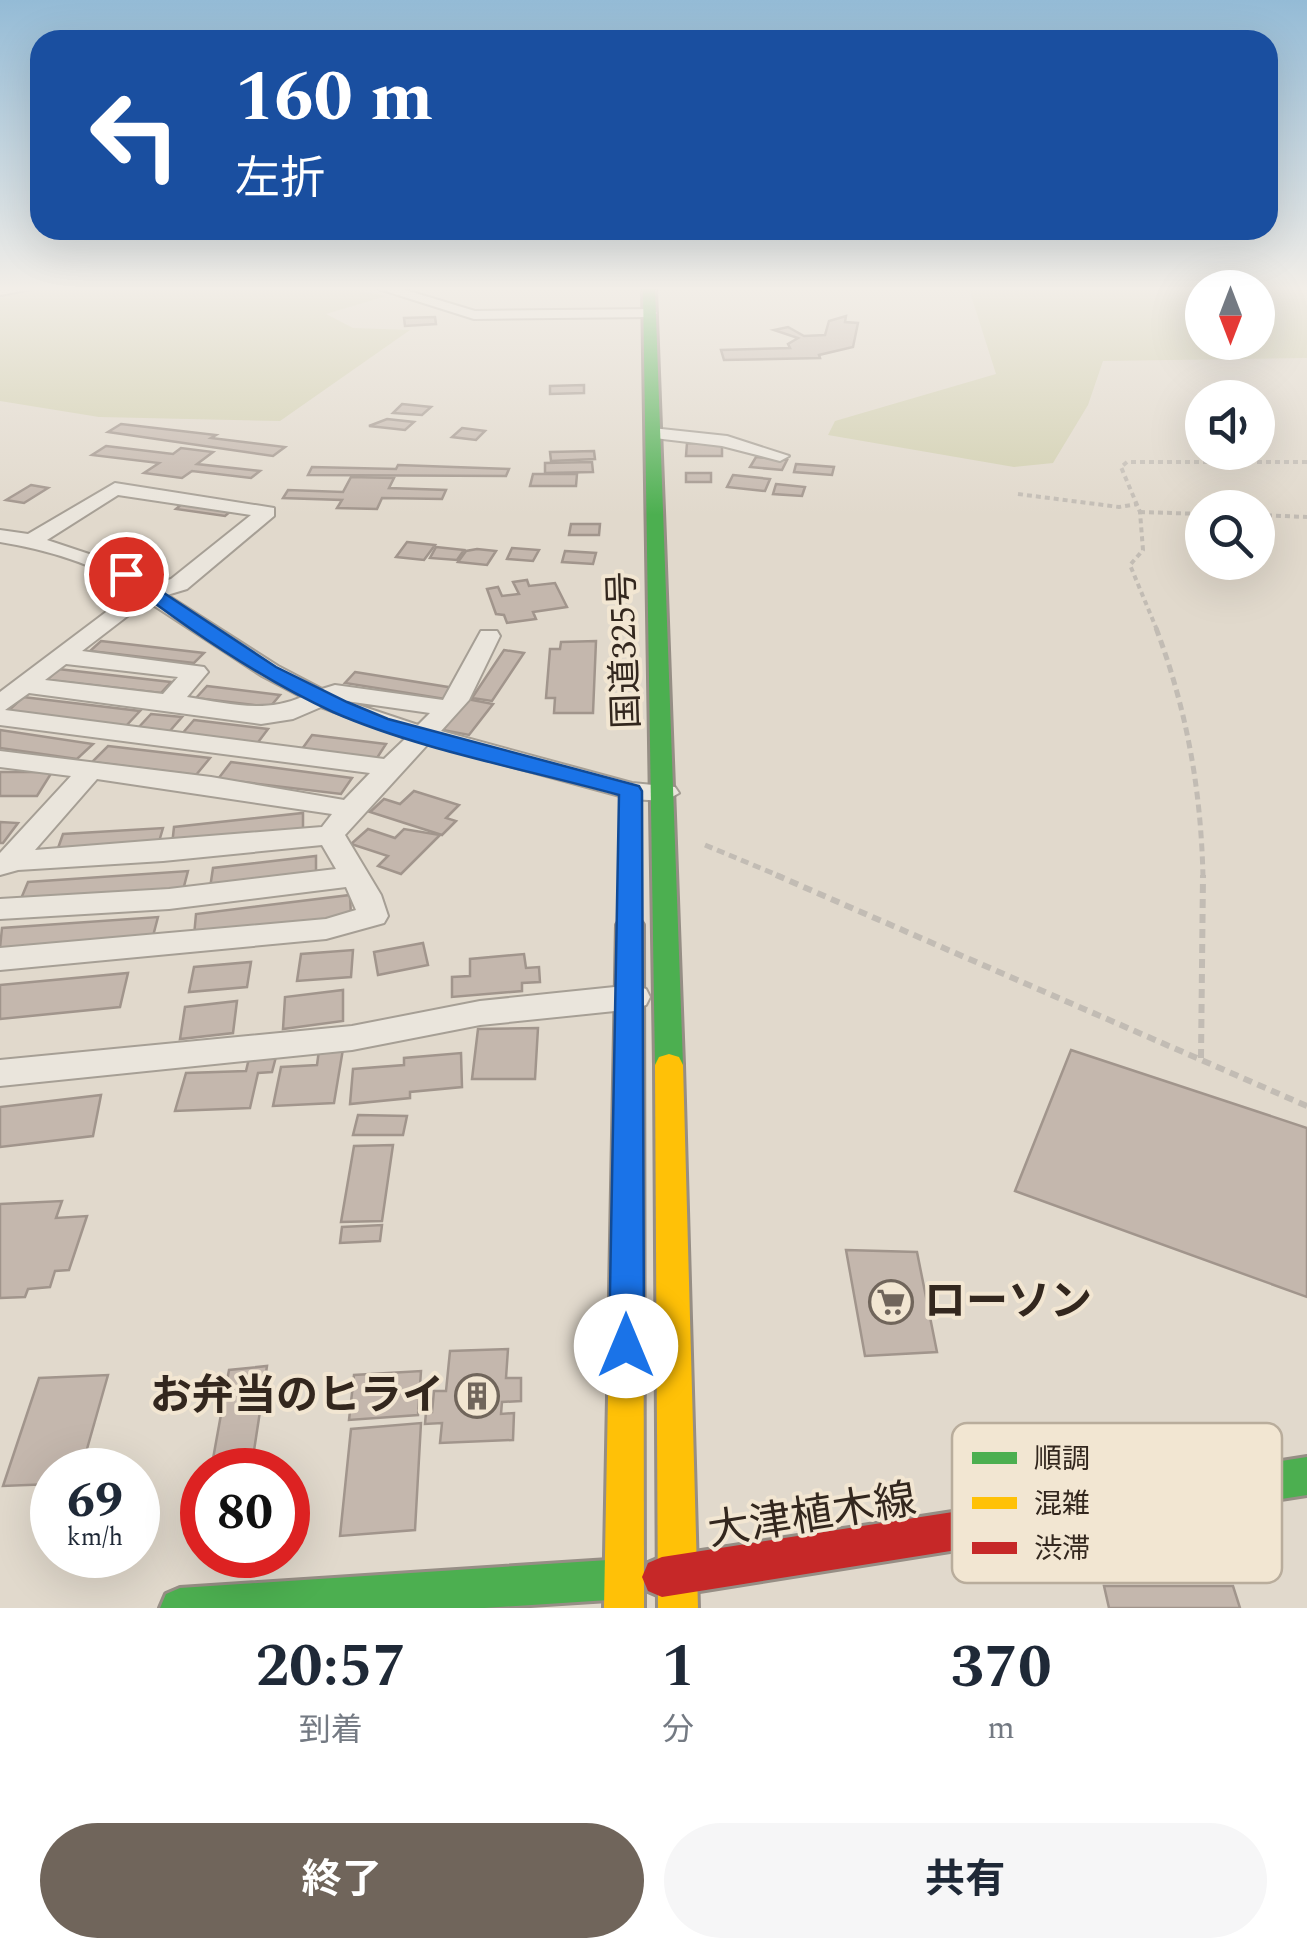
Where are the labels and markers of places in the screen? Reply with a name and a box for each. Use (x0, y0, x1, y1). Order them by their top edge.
pin (84, 532, 169, 617)
place label: ローソン (924, 1271, 1092, 1334)
supermarket icon: ローソン (868, 1279, 914, 1325)
place label: お弁当のヒライ (150, 1365, 444, 1428)
building icon: お弁当のヒライ (454, 1373, 500, 1419)

